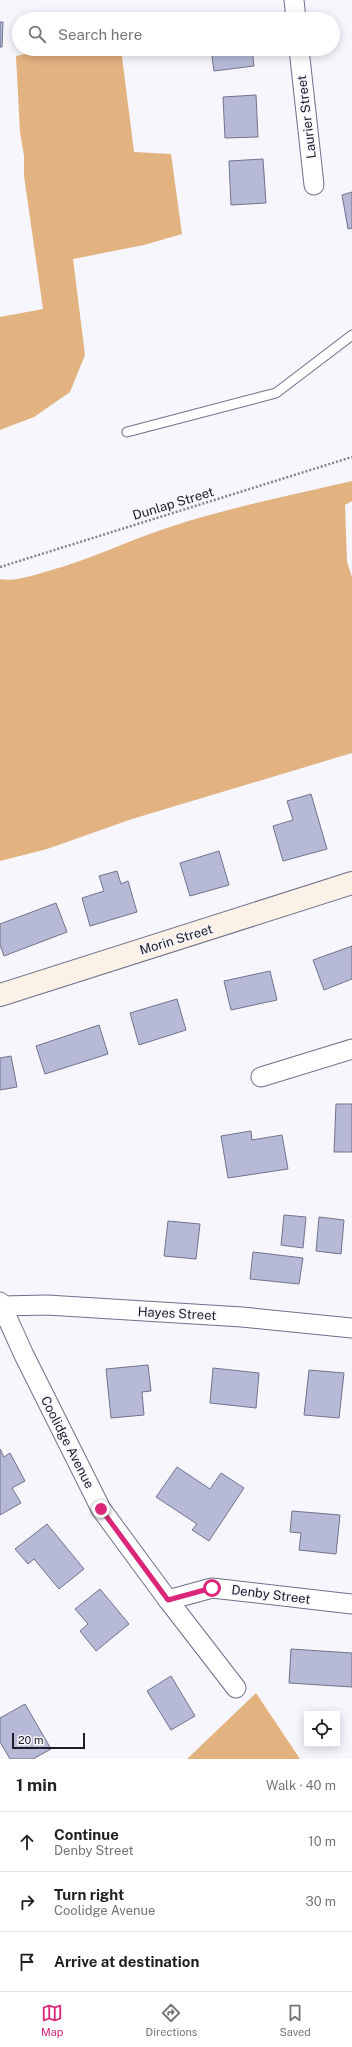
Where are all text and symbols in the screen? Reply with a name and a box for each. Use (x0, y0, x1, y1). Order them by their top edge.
search box (12, 12, 340, 56)
icon: search (26, 23, 48, 45)
text: Search here (58, 26, 142, 43)
street label: Laurier Street (294, 74, 319, 160)
street label: Dunlap Street (131, 484, 216, 523)
street label: Morin Street (138, 921, 215, 958)
street label: Hayes Street (137, 1304, 217, 1323)
street label: Coolidge Avenue (38, 1394, 97, 1491)
route end (92, 1500, 110, 1518)
route start (203, 1579, 221, 1597)
street label: Denby Street (231, 1582, 311, 1607)
map controls (304, 1711, 340, 1747)
button: locate (304, 1711, 340, 1747)
scale bar (12, 1731, 85, 1750)
text: 20 m (18, 1734, 43, 1746)
text: 1 min (16, 1775, 57, 1795)
text: Walk · 40 m (266, 1778, 336, 1793)
text: Continue (54, 1826, 119, 1843)
icon: ahead (16, 1831, 38, 1853)
text: 10 m (308, 1834, 336, 1849)
text: Denby Street (54, 1843, 134, 1858)
text: Turn right (54, 1886, 124, 1903)
icon: right (16, 1891, 38, 1913)
text: 30 m (306, 1894, 336, 1909)
text: Coolidge Avenue (54, 1903, 155, 1918)
icon: arrive (16, 1951, 38, 1973)
text: Arrive at destination (54, 1953, 199, 1970)
tab: Map (41, 2002, 63, 2038)
tab: Directions (146, 2002, 197, 2038)
tab: Saved (279, 2002, 311, 2038)

